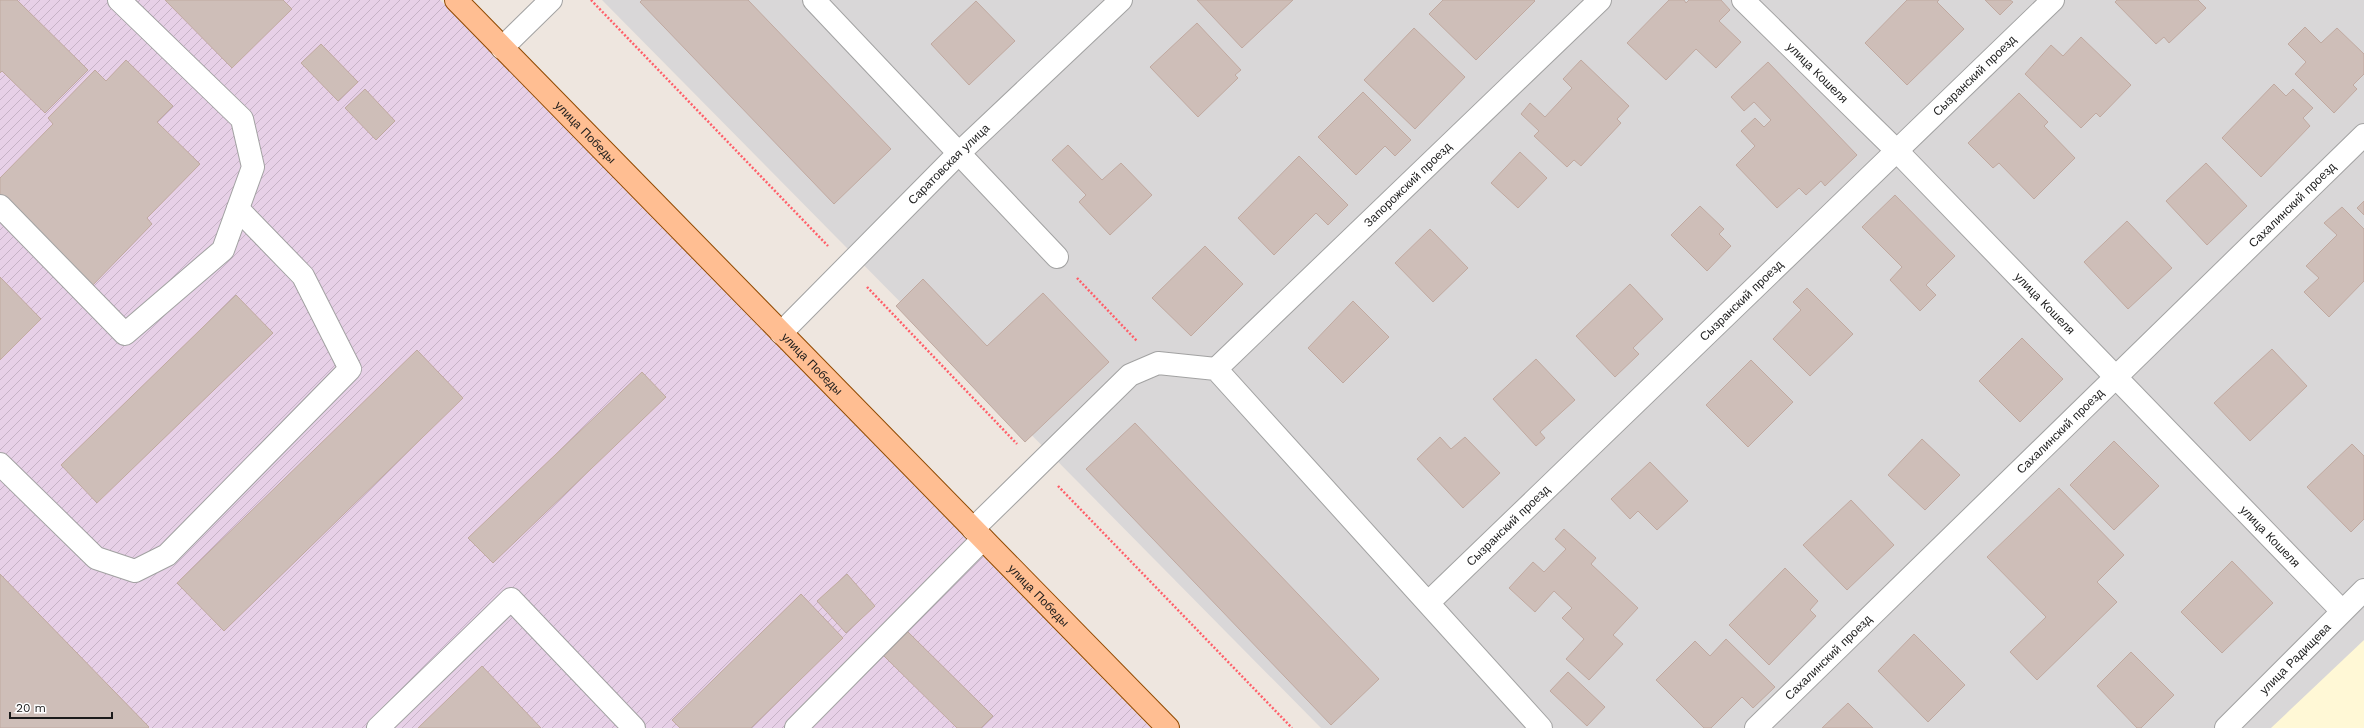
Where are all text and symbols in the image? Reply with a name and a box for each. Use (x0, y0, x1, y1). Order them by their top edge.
street label: Сызранский проезд (1930, 32, 2019, 119)
street label: улица Кошеля (1784, 40, 1851, 106)
street label: улица Победы (552, 98, 619, 166)
street label: Саратовская улица (905, 121, 993, 207)
street label: Запорожский проезд (1361, 140, 1454, 230)
street label: Сахалинский проезд (2246, 160, 2339, 250)
street label: Сызранский проезд (1697, 257, 1786, 344)
street label: улица Кошеля (2012, 270, 2078, 337)
street label: улица Победы (778, 330, 845, 398)
street label: Сахалинский проезд (2014, 386, 2107, 477)
street label: Сызранский проезд (1464, 482, 1553, 569)
street label: улица Кошеля (2237, 503, 2303, 570)
street label: улица Победы (1005, 562, 1072, 629)
street label: Сахалинский проезд (1782, 612, 1875, 703)
street label: улица Радищева (2257, 620, 2334, 697)
scale bar (10, 694, 112, 720)
text: 20 m (16, 701, 46, 715)

